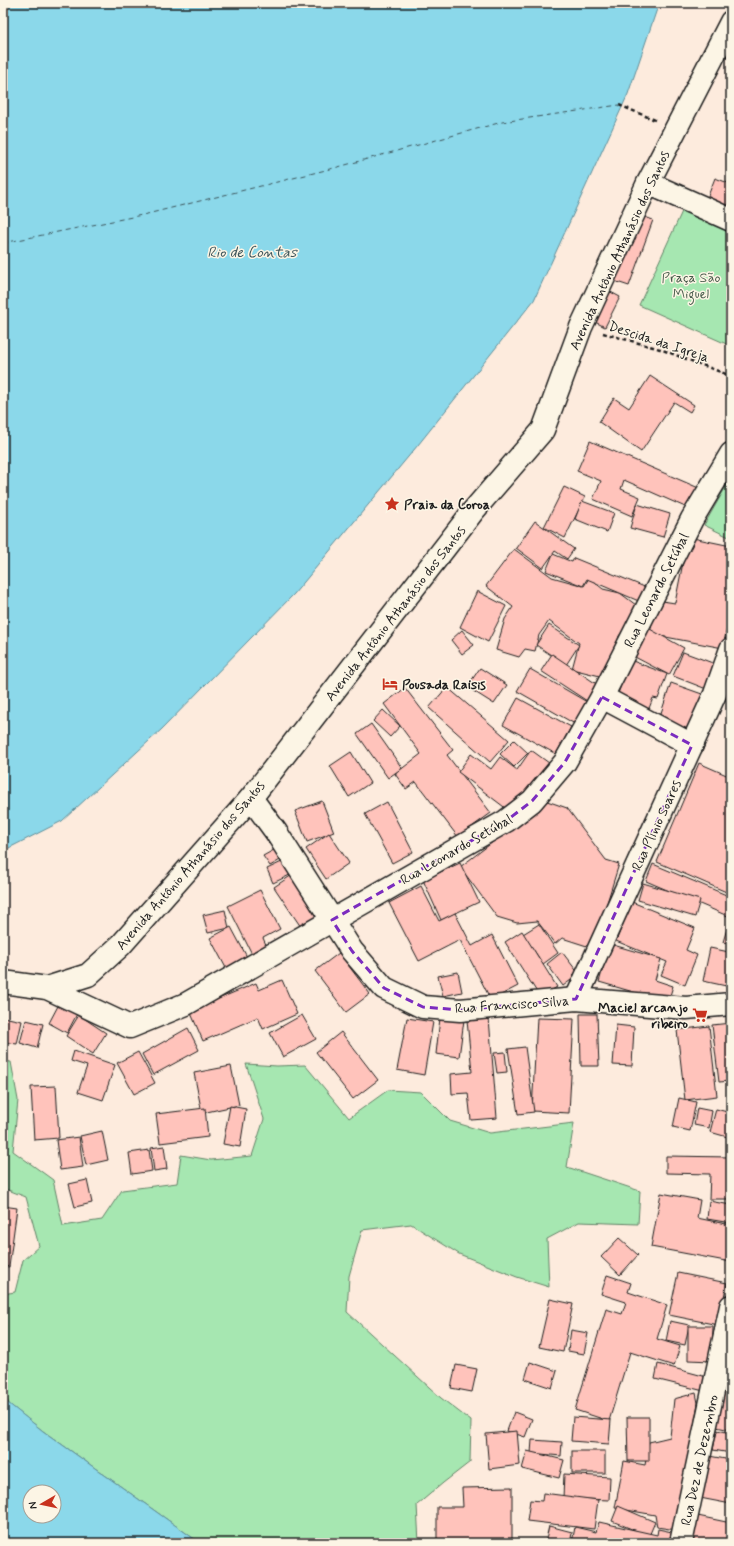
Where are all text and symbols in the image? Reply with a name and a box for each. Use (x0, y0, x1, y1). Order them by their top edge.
street label: Avenida Antônio Athanásio dos Santos (566, 147, 674, 353)
water label: Rio de Contas (207, 243, 298, 263)
park label: Praça São Miguel (662, 269, 720, 305)
street label: Descida da Igreja (606, 317, 711, 367)
place icon: Praia da Coroa (383, 495, 401, 513)
place label: Praia da Coroa (404, 496, 490, 514)
street label: Avenida Antônio Athanásio dos Santos (321, 522, 470, 705)
street label: Rua Leonardo Setúbal (620, 530, 694, 651)
hotel icon: Pousada Raisis (381, 675, 399, 693)
place label: Pousada Raisis (402, 676, 486, 694)
street label: Avenida Antônio Athanásio dos Santos (112, 777, 269, 954)
street label: Rua Plínio Soares (628, 777, 686, 874)
street label: Rua Leonardo Setúbal (397, 810, 516, 889)
street label: Rua Francisco Silva (454, 992, 570, 1018)
place label: Maciel arcanjo ribeiro (598, 999, 689, 1033)
supermarket icon: Maciel arcanjo ribeiro (691, 1006, 709, 1024)
street label: Rua Dez de Dezembro (677, 1393, 723, 1527)
north arrow (22, 1484, 62, 1524)
text: N (26, 1501, 41, 1510)

